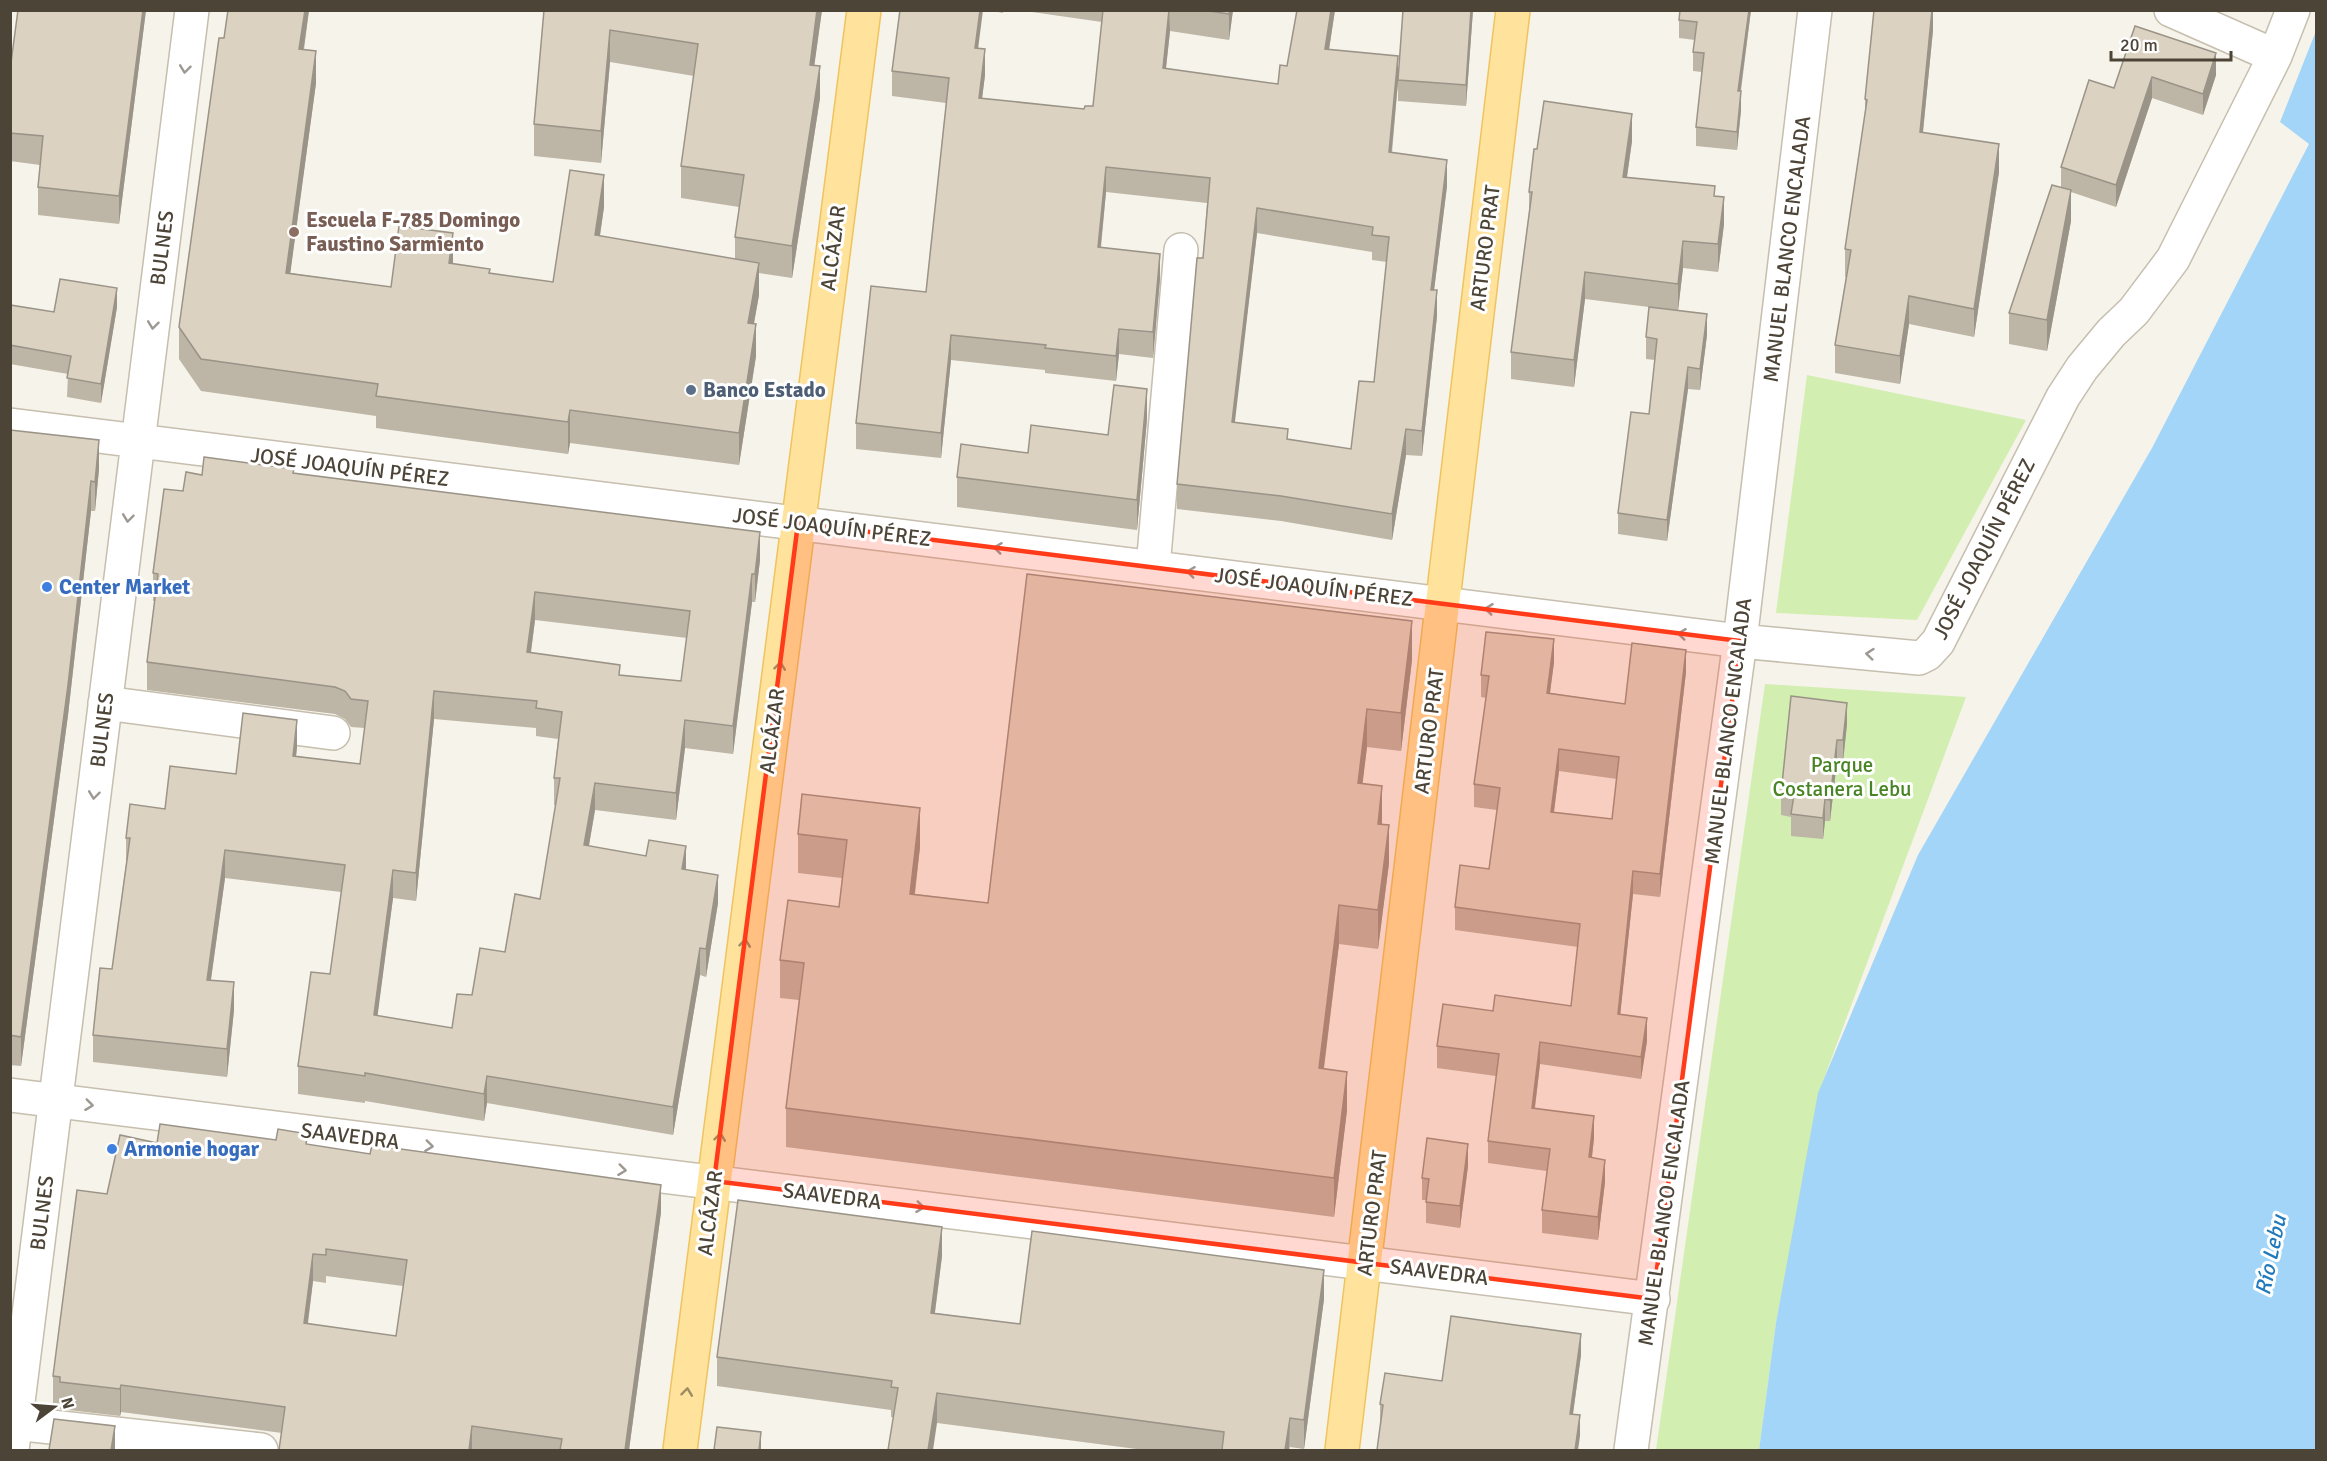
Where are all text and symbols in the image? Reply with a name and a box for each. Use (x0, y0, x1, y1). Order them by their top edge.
scale bar (2111, 24, 2231, 62)
text: 20 m (2120, 34, 2158, 56)
one-way arrow (179, 64, 191, 73)
street label: MANUEL BLANCO ENCALADA (1758, 114, 1816, 384)
street label: ARTURO PRAT (1464, 183, 1506, 312)
street label: ALCÁZAR (815, 204, 851, 292)
place label: Escuela F-785 Domingo Faustino Sarmiento (306, 207, 520, 257)
street label: BULNES (145, 209, 179, 287)
marker: Escuela F-785 Domingo Faustino Sarmiento (287, 225, 301, 239)
one-way arrow (147, 320, 159, 329)
place label: Banco Estado (703, 377, 826, 403)
marker: Banco Estado (684, 383, 698, 397)
street label: JOSÉ JOAQUÍN PÉREZ (249, 442, 451, 492)
street label: JOSÉ JOAQUÍN PÉREZ (1927, 454, 2041, 644)
street label: JOSÉ JOAQUÍN PÉREZ (731, 502, 933, 552)
one-way arrow (122, 513, 135, 523)
one-way arrow (993, 542, 1002, 554)
street label: JOSÉ JOAQUÍN PÉREZ (1213, 562, 1415, 612)
one-way arrow (1187, 566, 1196, 578)
place label: Center Market (59, 574, 190, 600)
marker: Center Market (40, 580, 54, 594)
street label: MANUEL BLANCO ENCALADA (1699, 596, 1757, 866)
one-way arrow (1484, 603, 1494, 616)
one-way arrow (1678, 628, 1687, 640)
one-way arrow (1865, 648, 1874, 661)
one-way arrow (773, 662, 785, 671)
street label: ARTURO PRAT (1408, 666, 1450, 795)
street label: ALCÁZAR (754, 687, 790, 775)
street label: BULNES (85, 691, 119, 769)
park label: Parque Costanera Lebu (1773, 752, 1911, 802)
one-way arrow (88, 790, 100, 799)
one-way arrow (738, 939, 750, 948)
street label: MANUEL BLANCO ENCALADA (1632, 1078, 1696, 1348)
one-way arrow (85, 1098, 94, 1110)
street label: SAAVEDRA (299, 1117, 401, 1155)
one-way arrow (713, 1132, 726, 1141)
place label: Armonie hogar (124, 1136, 260, 1162)
one-way arrow (424, 1139, 433, 1152)
marker: Armonie hogar (105, 1142, 119, 1156)
street label: ARTURO PRAT (1351, 1148, 1393, 1277)
one-way arrow (618, 1163, 627, 1176)
street label: ALCÁZAR (692, 1169, 728, 1257)
street label: BULNES (25, 1174, 59, 1252)
street label: SAAVEDRA (781, 1177, 883, 1215)
one-way arrow (916, 1200, 925, 1212)
water label: Río Lebu (2249, 1211, 2293, 1298)
street label: SAAVEDRA (1388, 1253, 1490, 1291)
north arrow (24, 1377, 84, 1437)
one-way arrow (680, 1388, 693, 1397)
text: N (56, 1395, 79, 1411)

